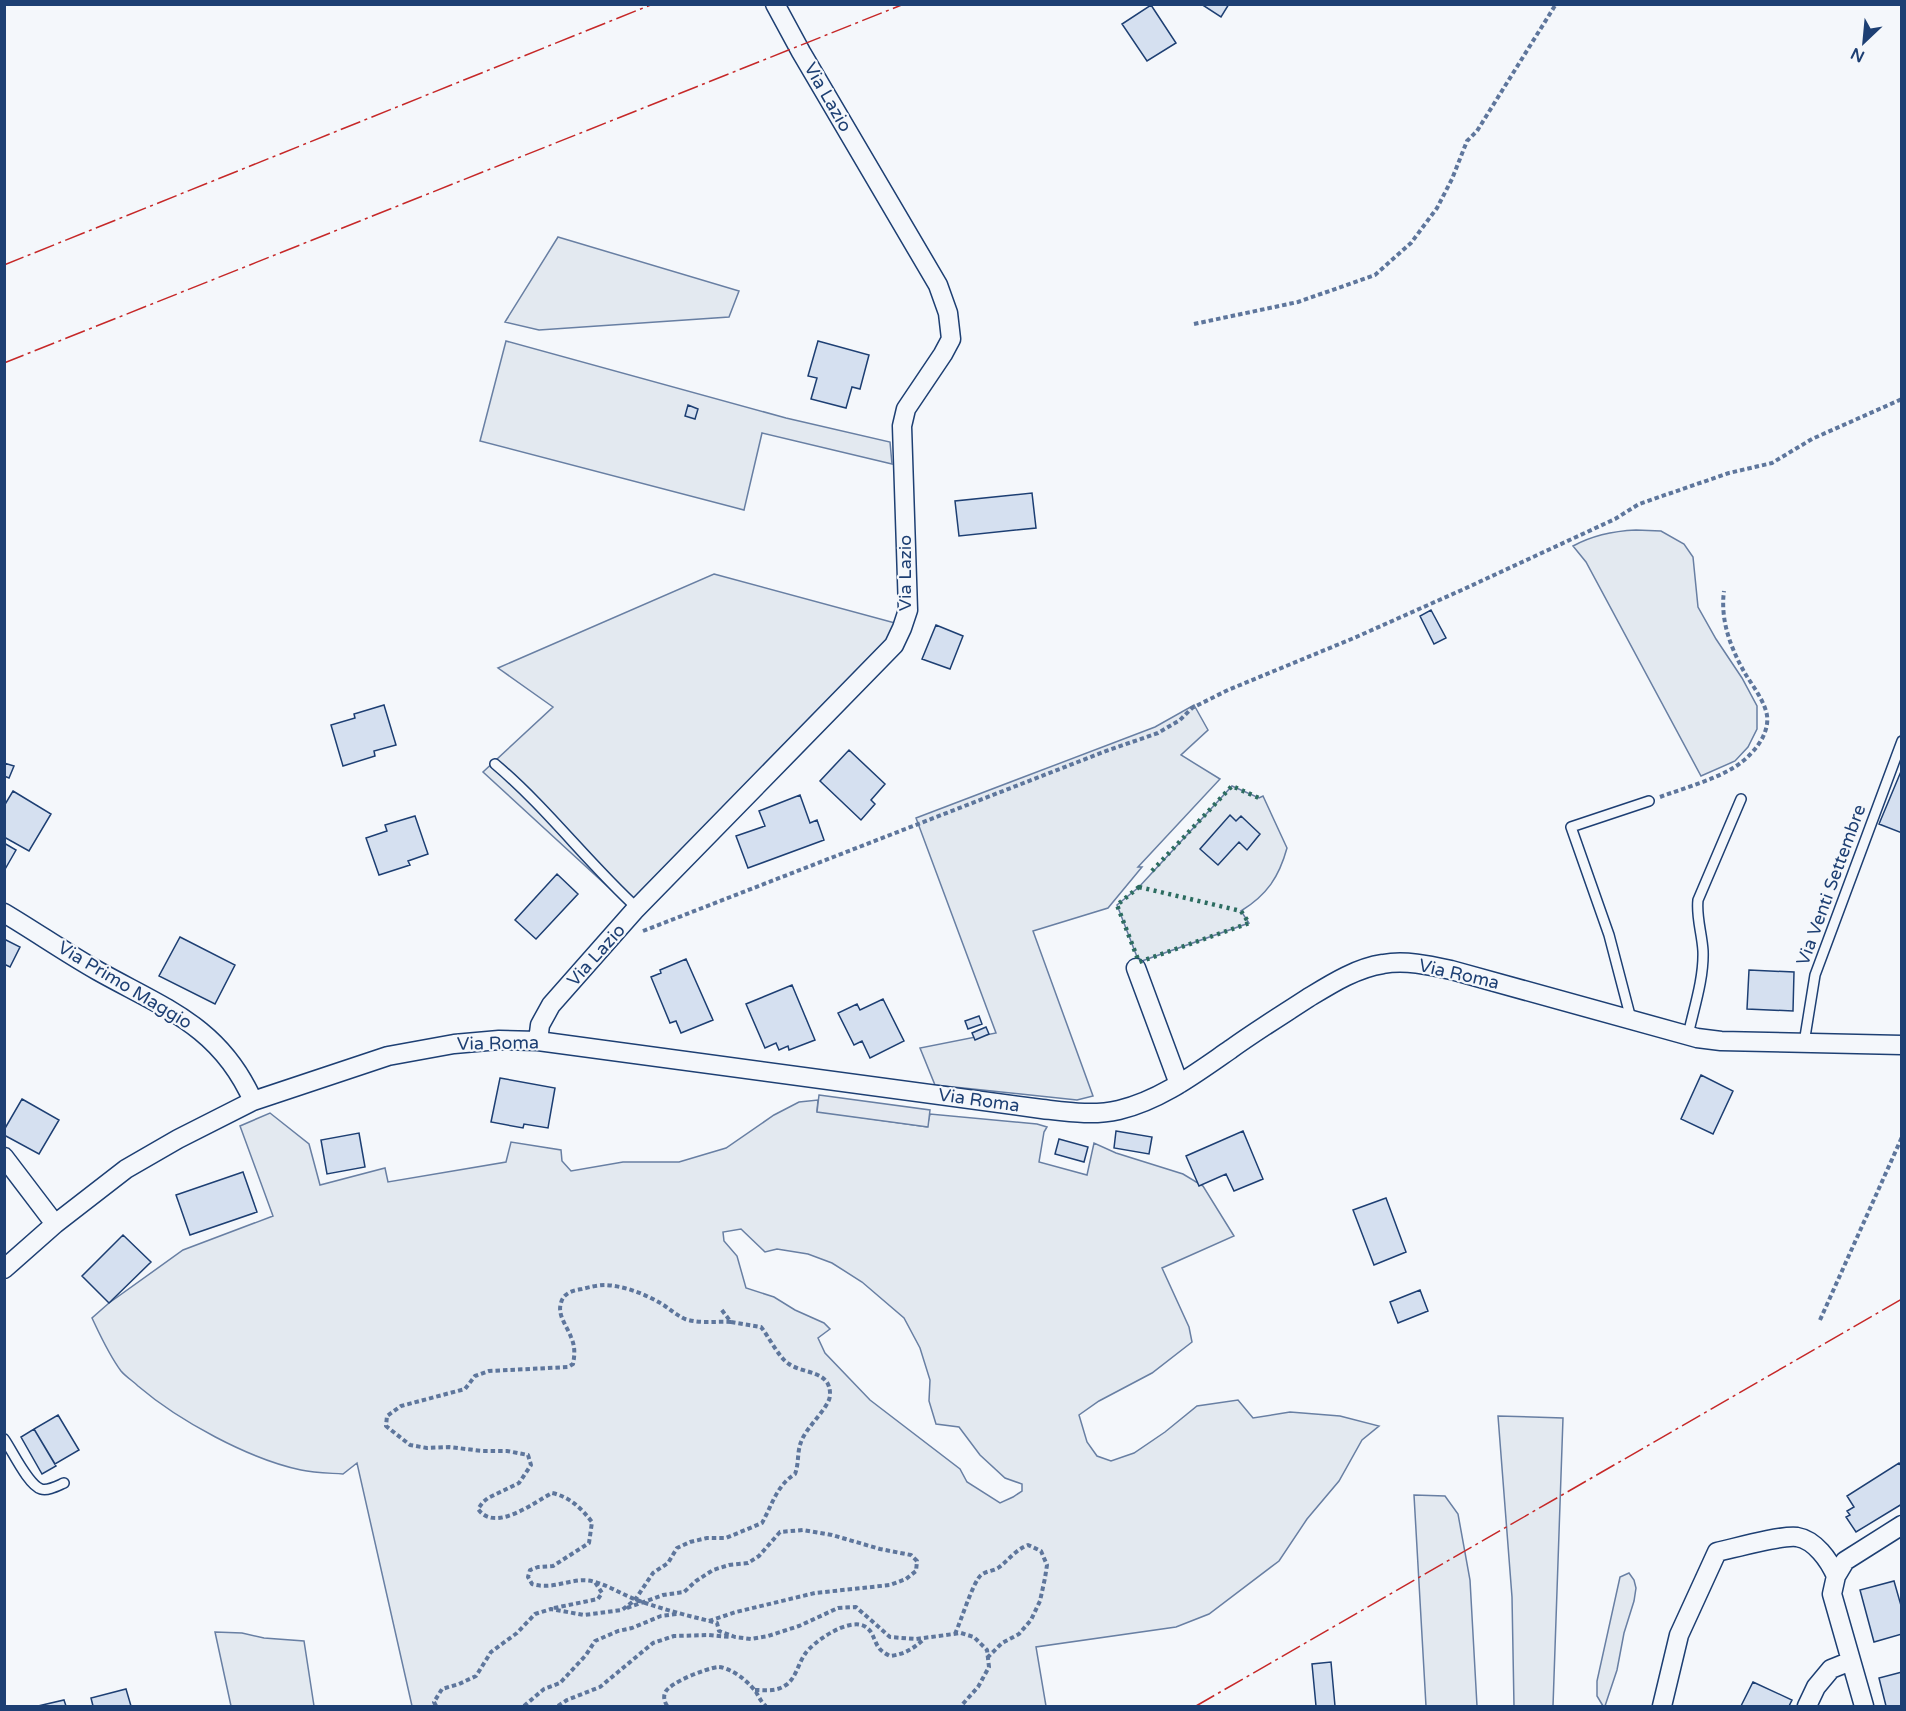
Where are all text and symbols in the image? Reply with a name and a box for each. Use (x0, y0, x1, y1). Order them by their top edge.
north arrow (1834, 12, 1894, 72)
text: N (1848, 43, 1868, 66)
street label: Via Lazio (799, 58, 857, 136)
street label: Via Lazio (894, 535, 916, 611)
street label: Via Venti Settembre (1792, 801, 1870, 969)
street label: Via Lazio (562, 919, 630, 991)
street label: Via Primo Maggio (54, 936, 196, 1034)
street label: Via Roma (1417, 954, 1501, 994)
street label: Via Roma (457, 1031, 539, 1055)
street label: Via Roma (937, 1083, 1021, 1117)

